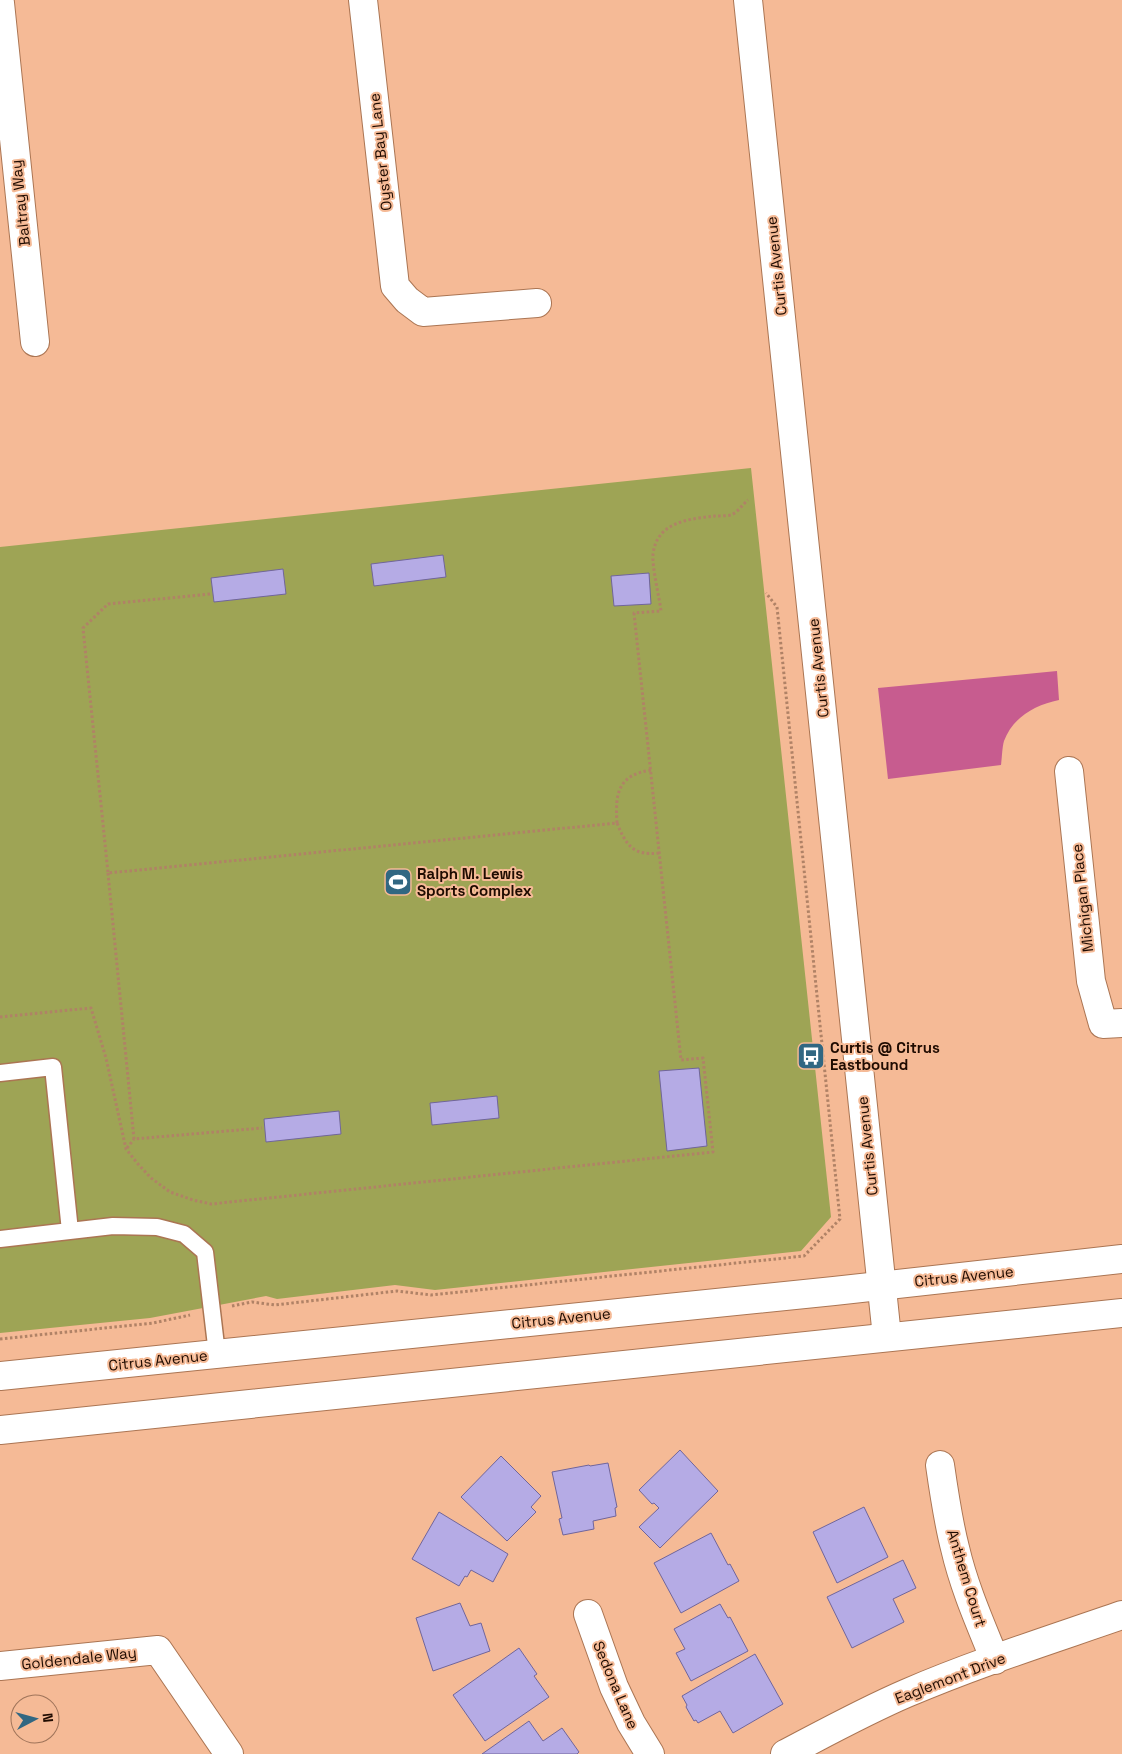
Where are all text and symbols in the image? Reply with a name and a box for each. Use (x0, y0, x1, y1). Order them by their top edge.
street label: Oyster Bay Lane (364, 92, 396, 212)
street label: Baltray Way (6, 159, 34, 247)
street label: Curtis Avenue (761, 215, 791, 317)
street label: Curtis Avenue (803, 617, 833, 719)
street label: Michigan Place (1067, 843, 1097, 953)
place label: Ralph M. Lewis Sports Complex (417, 864, 532, 900)
sports icon: Ralph M. Lewis Sports Complex (383, 867, 413, 897)
place label: Curtis @ Citrus Eastbound (830, 1038, 940, 1074)
bus stop icon: Curtis @ Citrus Eastbound (796, 1041, 826, 1071)
street label: Curtis Avenue (852, 1095, 882, 1197)
street label: Citrus Avenue (913, 1261, 1015, 1291)
street label: Citrus Avenue (510, 1303, 612, 1333)
street label: Citrus Avenue (107, 1345, 209, 1375)
street label: Anthem Court (943, 1527, 991, 1629)
street label: Sedona Lane (589, 1638, 643, 1732)
street label: Goldendale Way (20, 1643, 138, 1673)
street label: Eaglemont Drive (892, 1648, 1008, 1708)
north arrow (10, 1694, 60, 1744)
text: N (38, 1712, 57, 1723)

